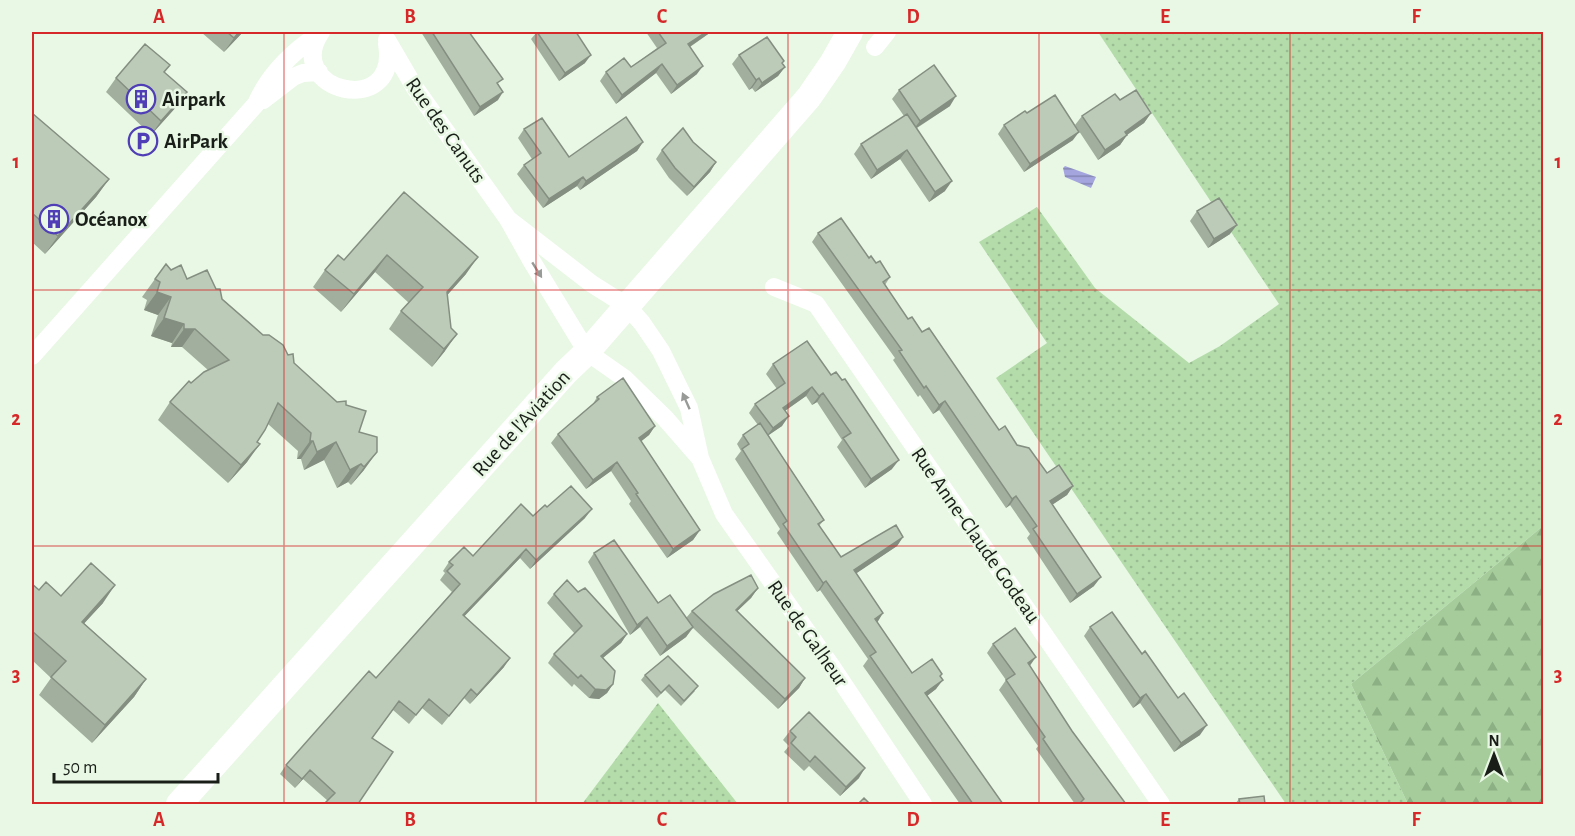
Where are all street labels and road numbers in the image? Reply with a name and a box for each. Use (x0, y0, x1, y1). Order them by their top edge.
street label: Rue des Canuts (402, 74, 490, 187)
street label: Rue de l'Aviation (469, 366, 574, 480)
street label: Rue Anne-Claude Godeau (907, 444, 1044, 627)
street label: Rue de Galheur (763, 576, 852, 690)

